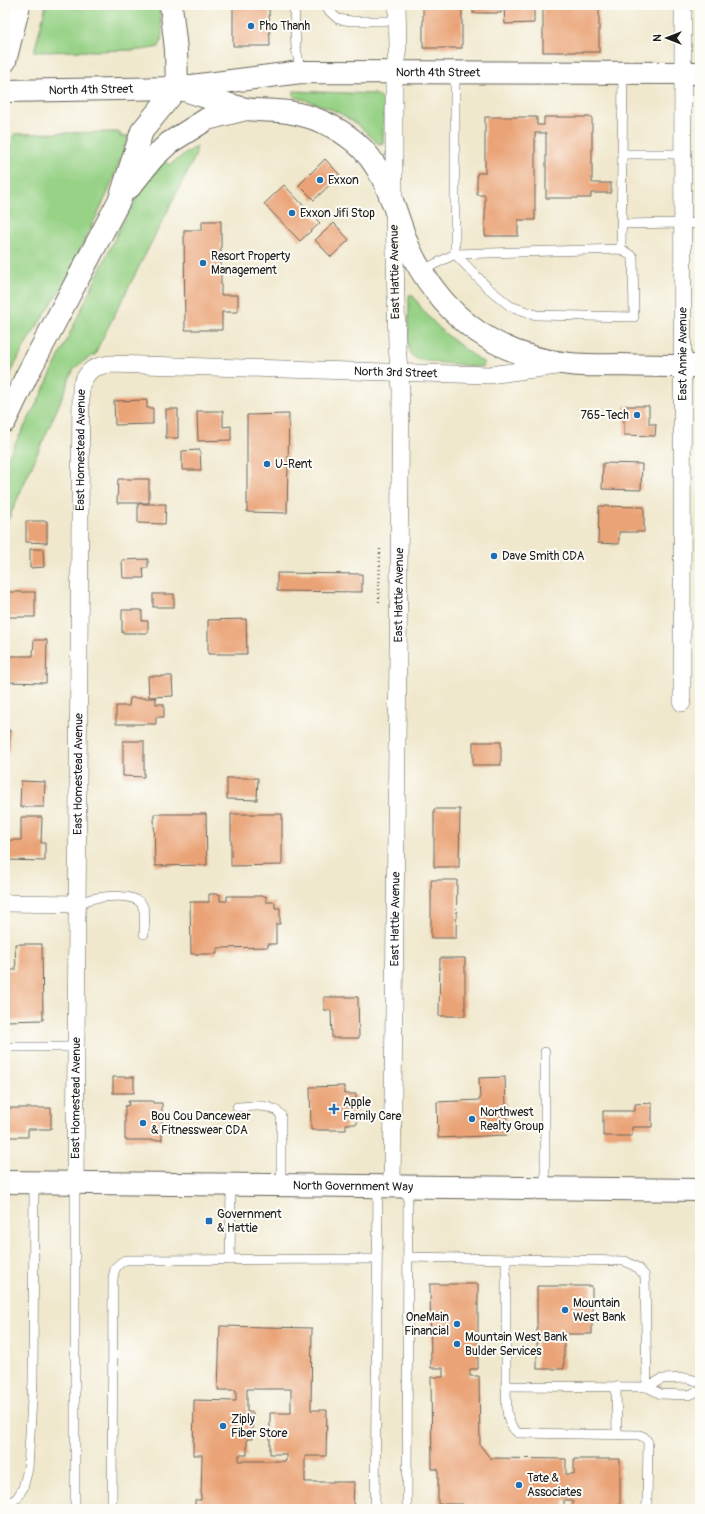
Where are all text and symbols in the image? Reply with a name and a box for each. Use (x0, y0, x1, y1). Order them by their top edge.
north arrow (647, 18, 687, 58)
place label: Pho Thanh (259, 19, 311, 34)
marker: Pho Thanh (246, 21, 256, 31)
text: N (651, 34, 664, 42)
street label: North 4th Street (396, 65, 481, 80)
street label: North 4th Street (49, 81, 134, 98)
place label: Exxon (328, 173, 359, 188)
marker: Exxon (315, 175, 325, 185)
place label: Exxon Jifi Stop (300, 206, 375, 221)
marker: Exxon Jifi Stop (287, 208, 297, 218)
street label: East Hattie Avenue (387, 224, 403, 319)
place label: Resort Property Management (211, 249, 290, 278)
marker: Resort Property Management (198, 258, 208, 268)
street label: East Annie Avenue (675, 307, 690, 401)
street label: North 3rd Street (354, 364, 438, 381)
street label: East Homestead Avenue (73, 389, 88, 511)
place label: 765-Tech (580, 408, 629, 423)
marker: 765-Tech (632, 410, 642, 420)
place label: U-Rent (275, 457, 312, 472)
marker: U-Rent (262, 459, 272, 469)
street label: East Hattie Avenue (391, 547, 407, 643)
place label: Dave Smith CDA (502, 549, 585, 564)
marker: Dave Smith CDA (489, 551, 499, 561)
street label: East Homestead Avenue (70, 713, 86, 835)
street label: East Hattie Avenue (387, 871, 403, 967)
street label: East Homestead Avenue (68, 1037, 84, 1159)
place label: Apple Family Care (343, 1095, 401, 1124)
marker: Apple Family Care (328, 1103, 340, 1115)
place label: Northwest Realty Group (480, 1105, 544, 1134)
place label: Bou Cou Dancewear & Fitnesswear CDA (151, 1109, 252, 1138)
marker: Northwest Realty Group (467, 1114, 477, 1124)
marker: Bou Cou Dancewear & Fitnesswear CDA (138, 1118, 148, 1128)
street label: North Government Way (293, 1178, 413, 1194)
place label: Government & Hattie (217, 1207, 282, 1236)
marker: Government & Hattie (204, 1216, 214, 1226)
place label: Mountain West Bank (573, 1296, 626, 1325)
marker: Mountain West Bank (560, 1305, 570, 1315)
place label: OneMain Financial (404, 1310, 449, 1339)
marker: OneMain Financial (452, 1319, 462, 1329)
place label: Mountain West Bank Bulder Services (465, 1330, 567, 1359)
marker: Mountain West Bank Bulder Services (452, 1339, 462, 1349)
place label: Ziply Fiber Store (231, 1412, 287, 1441)
marker: Ziply Fiber Store (218, 1421, 228, 1431)
place label: Tate & Associates (527, 1471, 582, 1500)
marker: Tate & Associates (514, 1480, 524, 1490)

